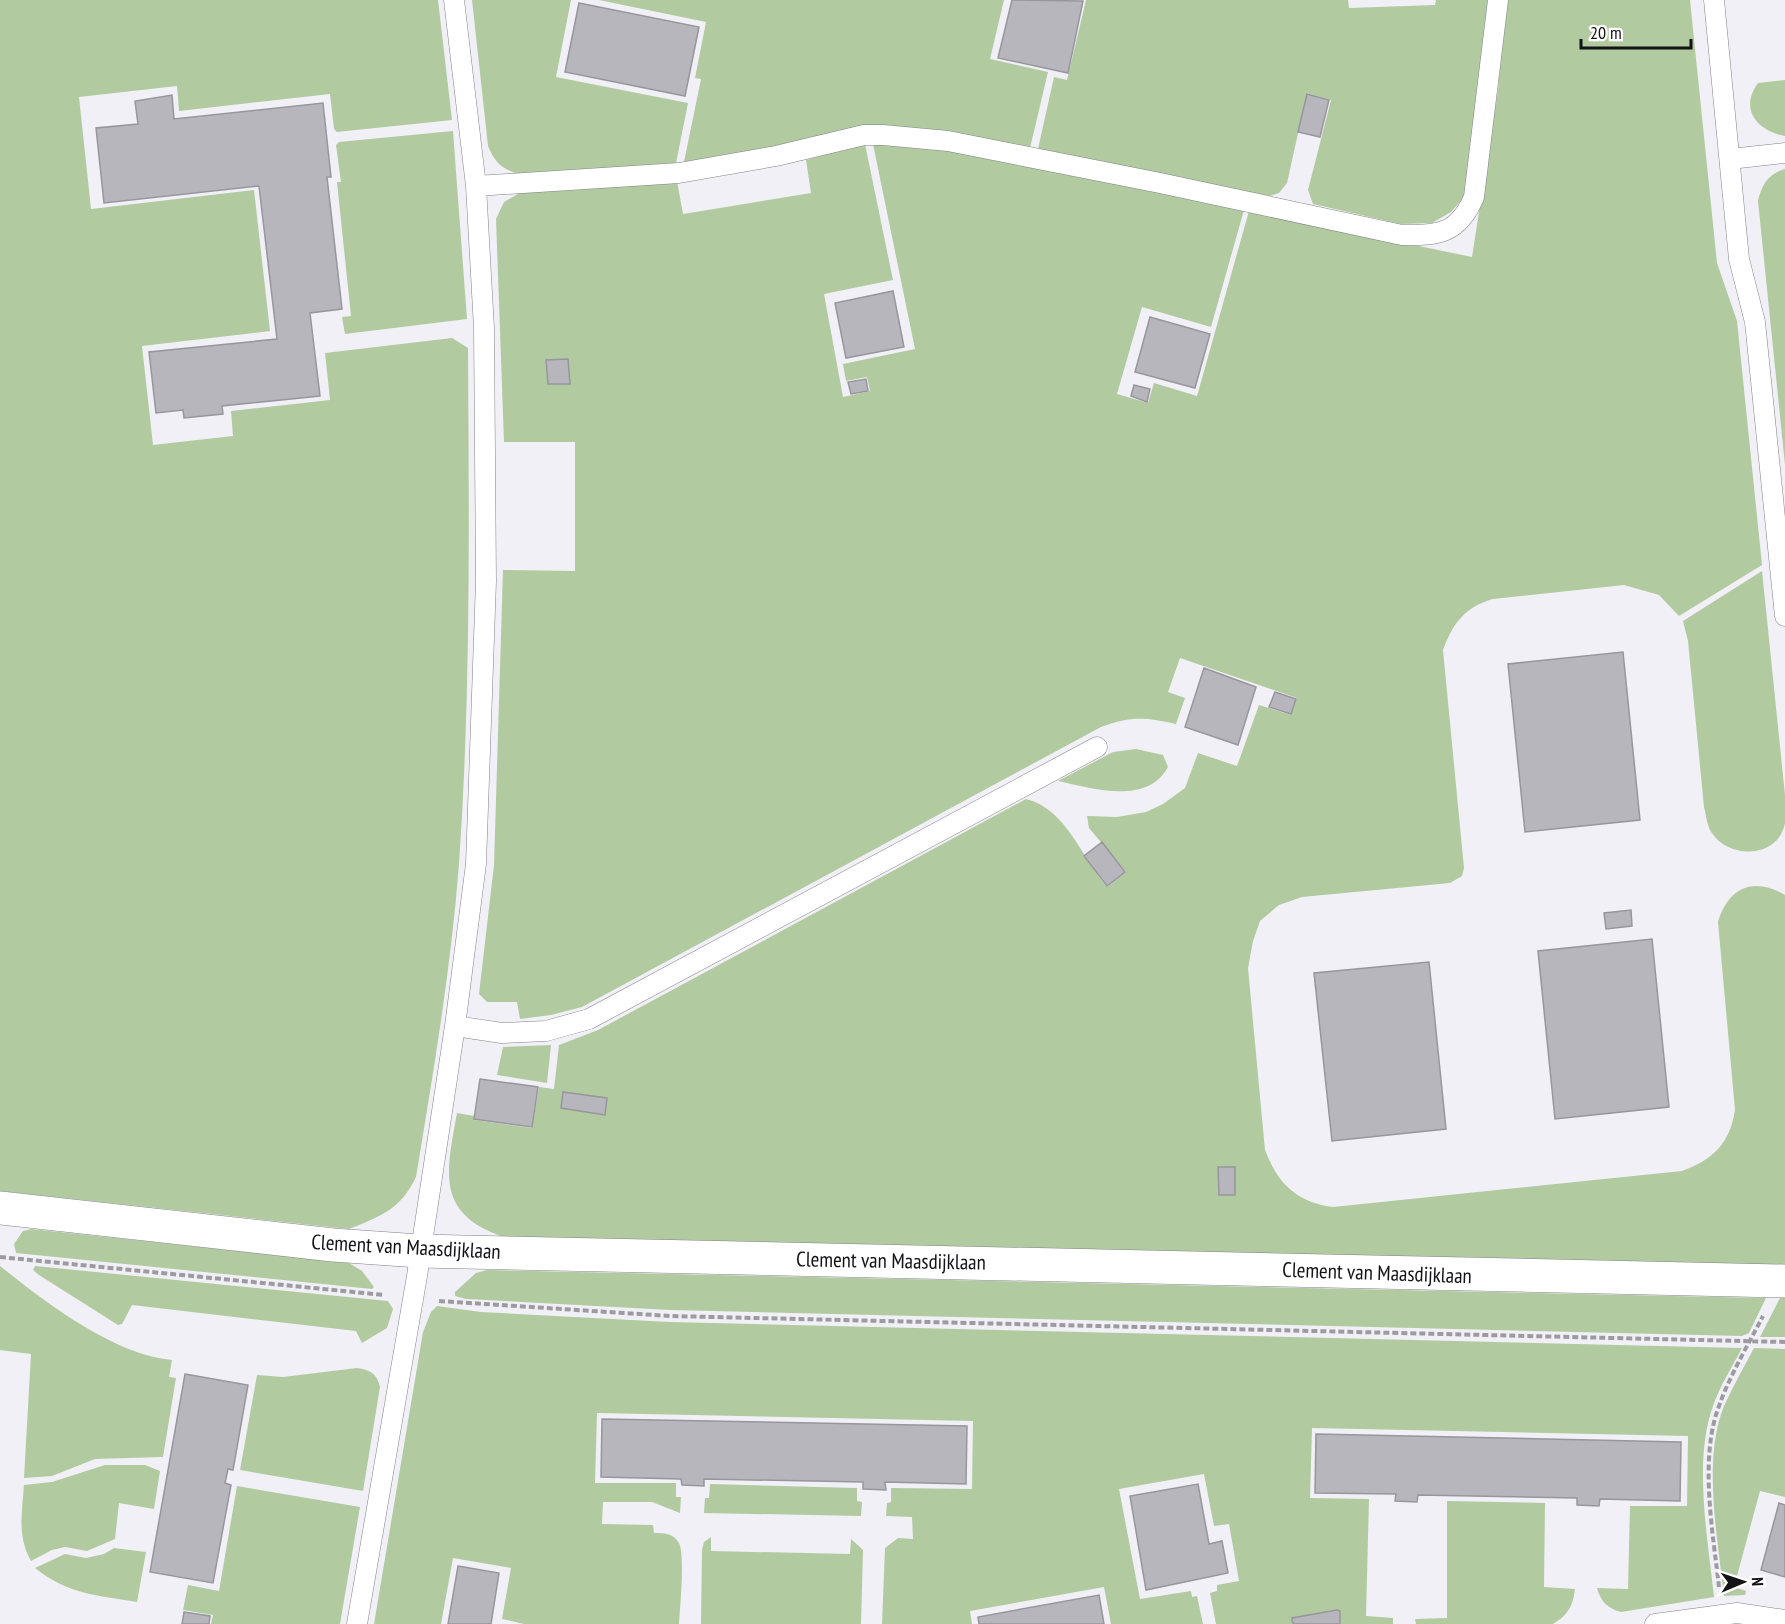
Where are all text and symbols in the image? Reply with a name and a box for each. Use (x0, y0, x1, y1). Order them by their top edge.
scale bar (1581, 12, 1690, 50)
text: 20 m (1590, 21, 1622, 44)
street label: Clement van Maasdijklaan (311, 1228, 501, 1265)
street label: Clement van Maasdijklaan (796, 1245, 986, 1276)
street label: Clement van Maasdijklaan (1282, 1256, 1472, 1289)
north arrow (1713, 1552, 1773, 1612)
text: N (1748, 1577, 1768, 1586)

